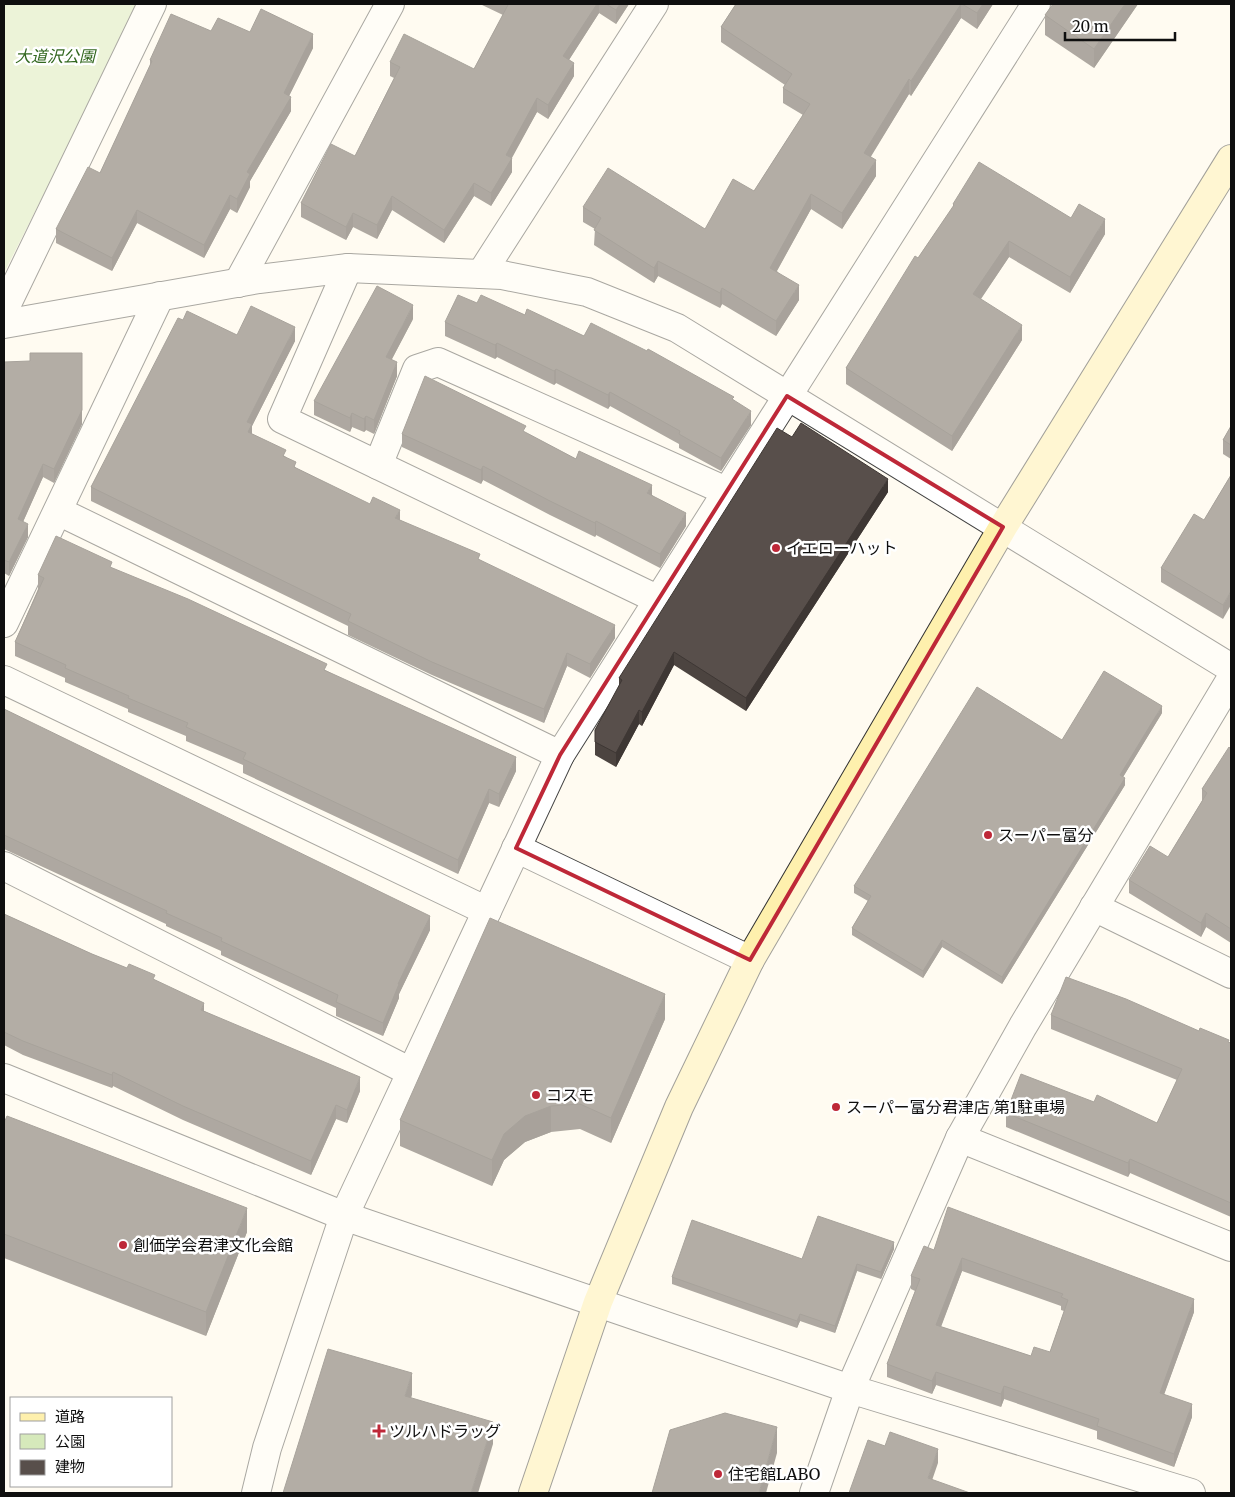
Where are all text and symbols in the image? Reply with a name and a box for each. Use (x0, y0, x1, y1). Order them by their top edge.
scale bar (1065, 10, 1175, 42)
text: 20 m (1072, 17, 1109, 36)
park label: 大道沢公園 (15, 46, 97, 66)
place label: イエローハット (786, 538, 898, 558)
marker: イエローハット (770, 542, 782, 554)
place label: スーパー富分 (998, 825, 1094, 845)
marker: スーパー富分 (982, 829, 994, 841)
place label: コスモ (546, 1085, 594, 1105)
marker: コスモ (530, 1089, 542, 1101)
place label: スーパー富分君津店 第1駐車場 (846, 1097, 1065, 1117)
marker: スーパー富分君津店 第1駐車場 (830, 1101, 842, 1113)
place label: 創価学会君津文化会館 (133, 1235, 293, 1255)
marker: 創価学会君津文化会館 (117, 1239, 129, 1251)
legend (10, 1397, 172, 1487)
text: 道路 (55, 1407, 85, 1426)
place label: ツルハドラッグ (389, 1421, 501, 1441)
marker: ツルハドラッグ (373, 1425, 385, 1437)
text: 公園 (55, 1432, 85, 1451)
text: 建物 (55, 1457, 85, 1476)
place label: 住宅館LABO (728, 1464, 821, 1484)
marker: 住宅館LABO (712, 1468, 724, 1480)

